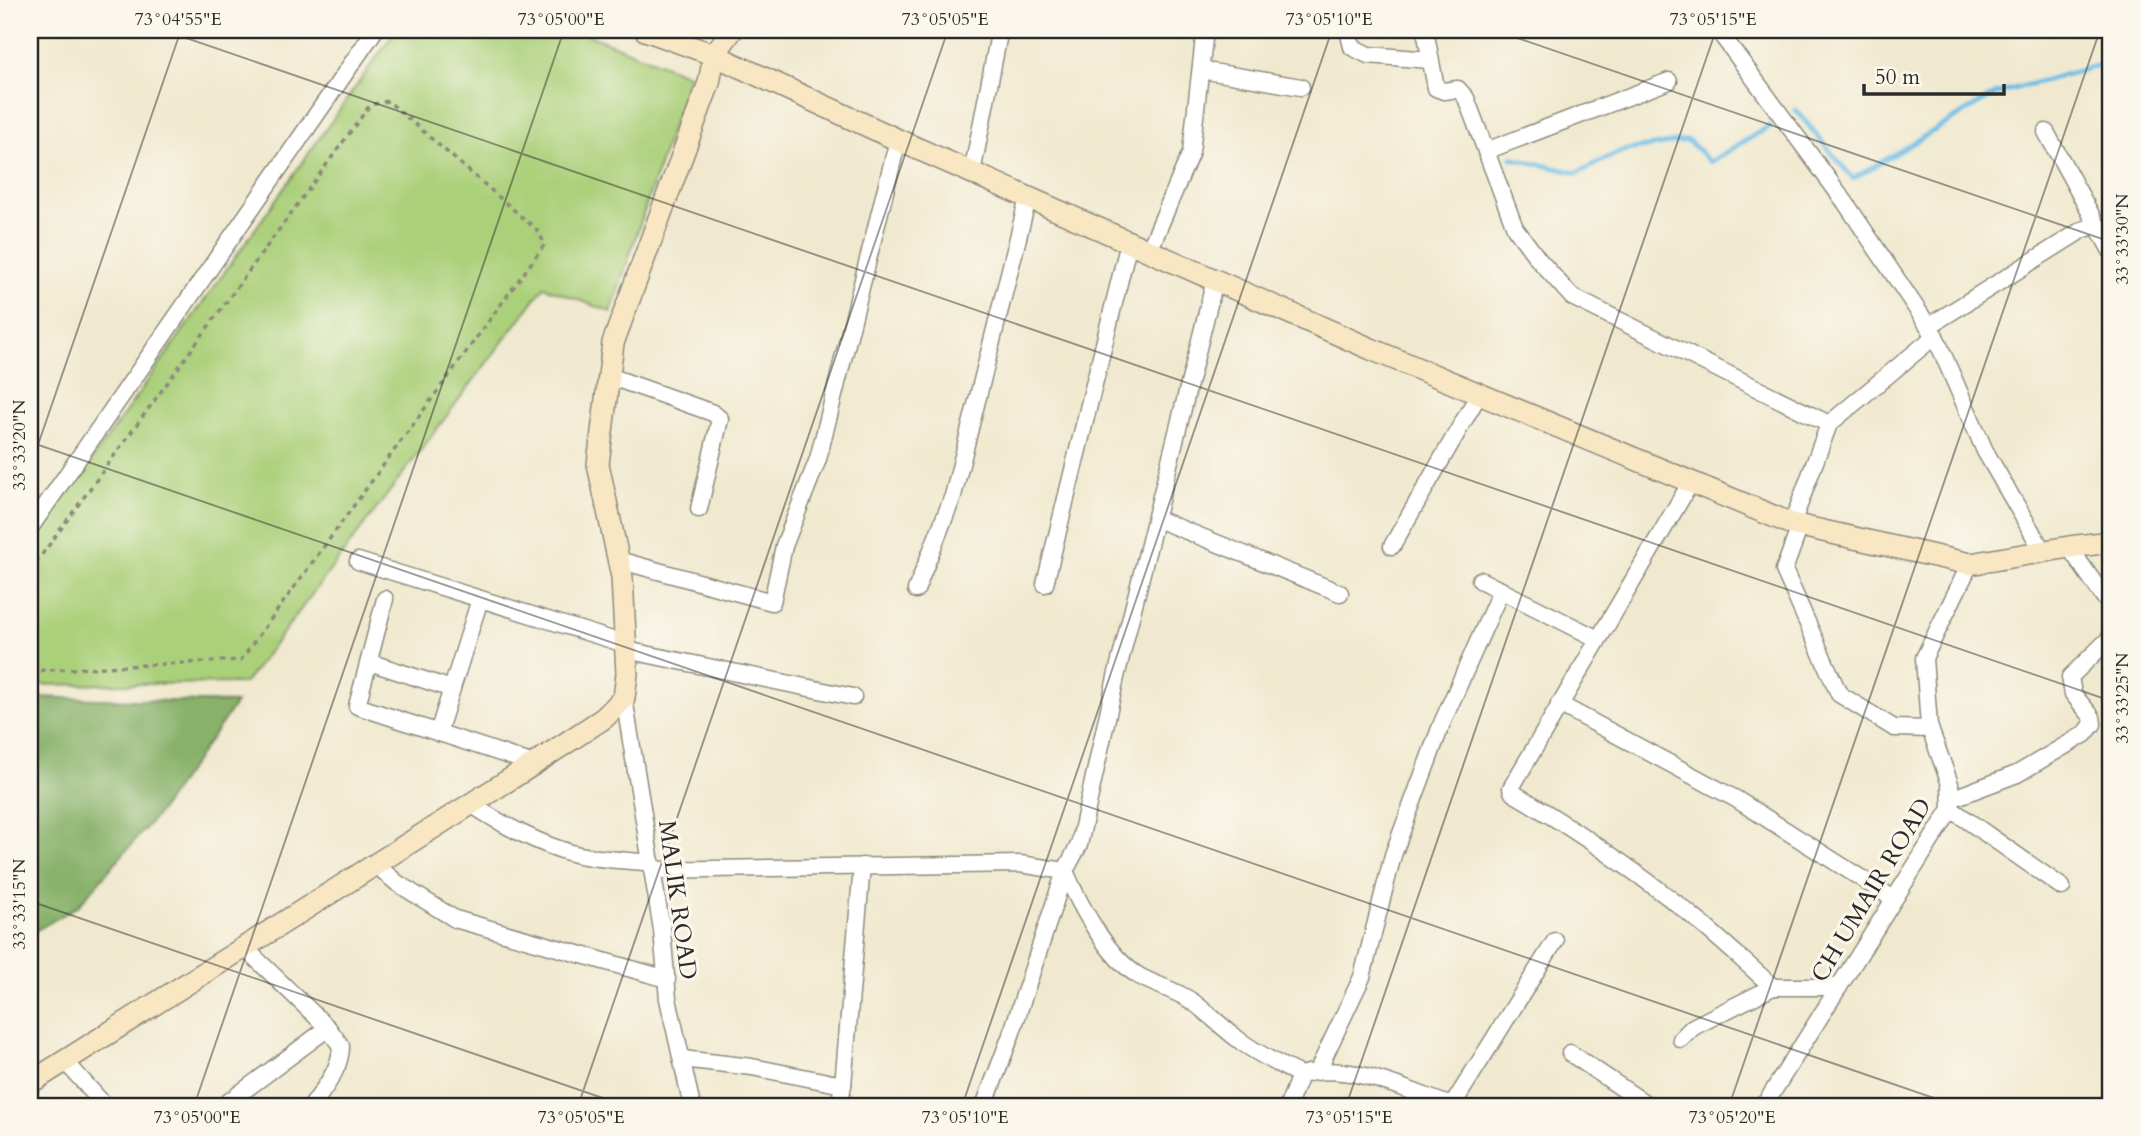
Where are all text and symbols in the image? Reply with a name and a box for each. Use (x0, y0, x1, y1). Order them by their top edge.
text: 73°04'55"E (134, 7, 222, 32)
text: 73°05'00"E (517, 7, 605, 32)
text: 73°05'05"E (901, 7, 989, 32)
text: 73°05'10"E (1285, 7, 1373, 32)
text: 73°05'15"E (1669, 7, 1757, 32)
scale bar (1864, 52, 2004, 96)
text: 50 m (1875, 63, 1920, 92)
text: 33°33'30"N (2110, 193, 2135, 285)
text: 33°33'20"N (7, 399, 32, 491)
text: 33°33'25"N (2110, 652, 2135, 744)
street label: CH UMAIR ROAD (1803, 792, 1939, 988)
street label: MALIK ROAD (650, 818, 705, 982)
text: 33°33'15"N (7, 858, 32, 950)
text: 73°05'00"E (153, 1105, 241, 1130)
text: 73°05'05"E (537, 1105, 625, 1130)
text: 73°05'10"E (921, 1105, 1009, 1130)
text: 73°05'15"E (1305, 1105, 1393, 1130)
text: 73°05'20"E (1688, 1105, 1776, 1130)

